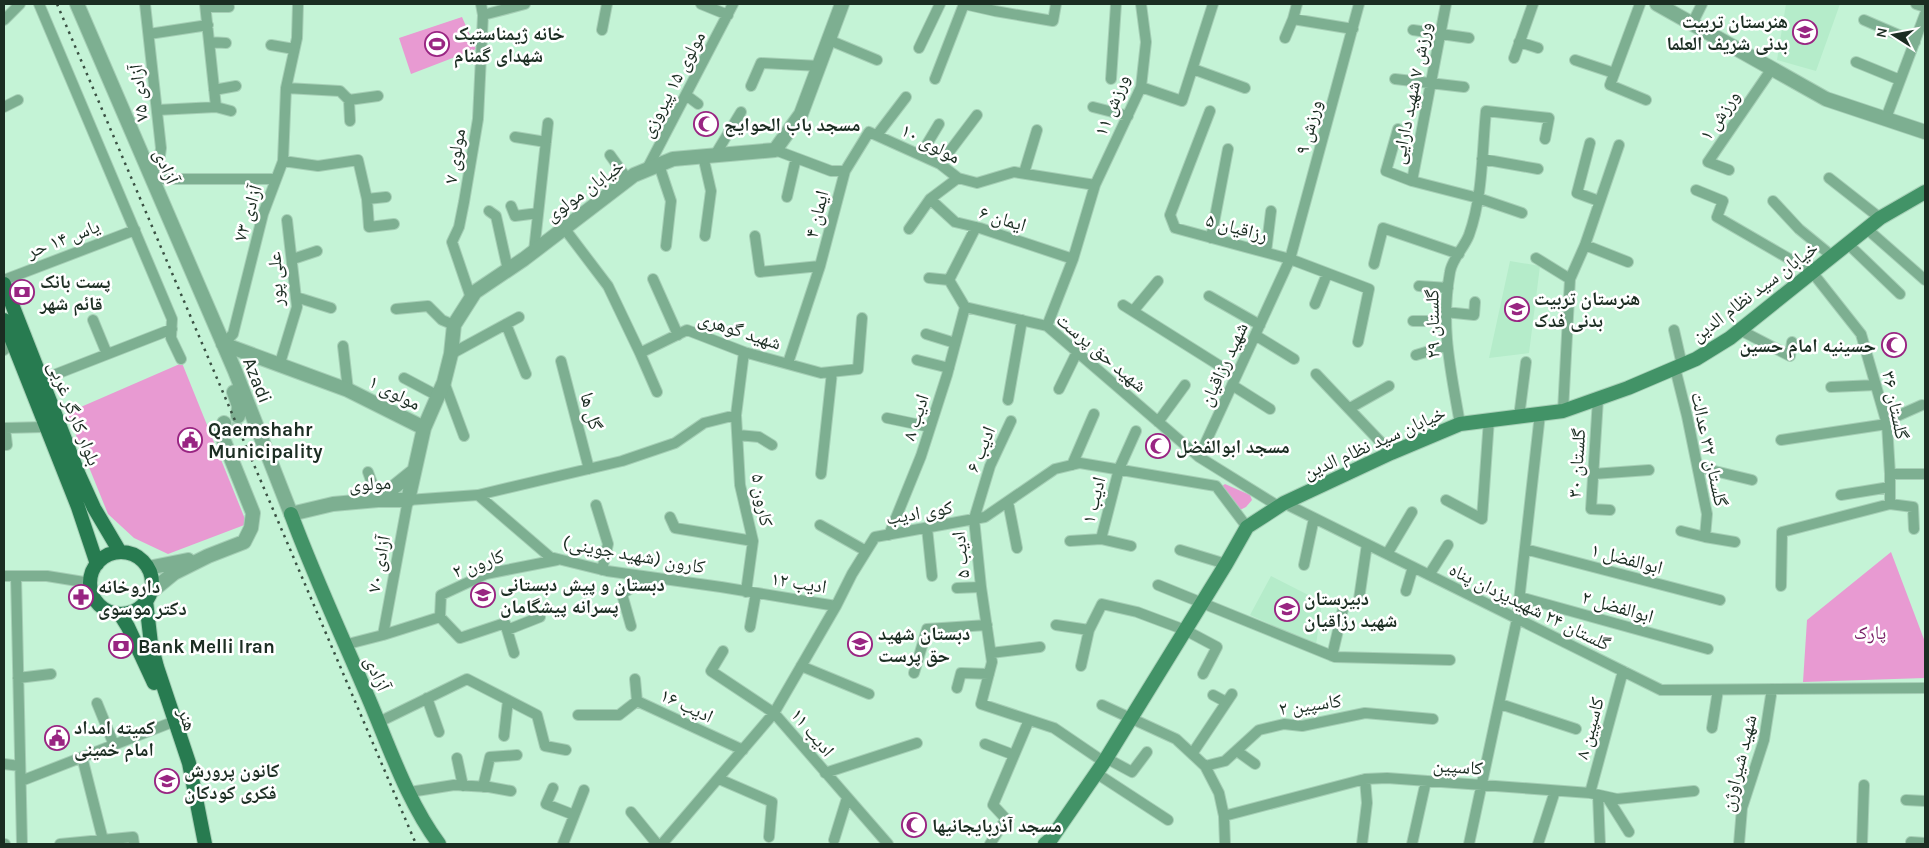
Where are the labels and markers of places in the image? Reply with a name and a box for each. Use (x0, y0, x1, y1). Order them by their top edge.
place label: هنرستان تربیت بدنی شریف العلما (1666, 11, 1788, 55)
school or university icon: هنرستان تربیت بدنی شریف العلما (1792, 19, 1818, 45)
place label: خانه ژیمناستیک شهدای گمنام (454, 23, 565, 69)
sports icon: خانه ژیمناستیک شهدای گمنام (424, 31, 450, 57)
mosque icon: مسجد باب الحوایج (693, 111, 719, 137)
place label: مسجد باب الحوایج (724, 114, 861, 137)
place label: پست بانک قائم شهر (39, 271, 111, 316)
bank icon: پست بانک قائم شهر (9, 279, 35, 305)
place label: هنرستان تربیت بدنی فدک (1534, 288, 1640, 332)
school or university icon: هنرستان تربیت بدنی فدک (1504, 296, 1530, 322)
mosque icon: حسینیه امام حسین (1881, 332, 1907, 358)
place label: حسینیه امام حسین (1740, 335, 1876, 359)
place label: Qaemshahr Municipality (208, 419, 323, 463)
public building icon: Qaemshahr Municipality (177, 427, 203, 453)
mosque icon: مسجد ابوالفضل (1145, 433, 1171, 459)
place label: مسجد ابوالفضل (1176, 436, 1290, 458)
place label: دبستان و پیش دبستانی پسرانه پیشگامان (500, 574, 665, 618)
place label: داروخانه دکتر موسوی (98, 576, 187, 620)
school or university icon: دبستان و پیش دبستانی پسرانه پیشگامان (470, 582, 496, 608)
pharmacy icon: داروخانه دکتر موسوی (68, 584, 94, 610)
place label: دبیرستان شهید رزاقیان (1304, 588, 1397, 632)
school or university icon: دبیرستان شهید رزاقیان (1274, 596, 1300, 622)
place label: دبستان شهید حق پرست (878, 623, 970, 667)
school or university icon: دبستان شهید حق پرست (847, 631, 873, 657)
bank icon: Bank Melli Iran (108, 633, 134, 659)
place label: Bank Melli Iran (138, 636, 275, 658)
place label: کمیته امداد امام خمینی (74, 717, 155, 763)
public building icon: کمیته امداد امام خمینی (44, 725, 70, 751)
place label: کانون پرورش فکری کودکان (184, 760, 280, 804)
school or university icon: کانون پرورش فکری کودکان (154, 768, 180, 794)
mosque icon: مسجد آذربایجانیها (901, 812, 927, 838)
place label: مسجد آذربایجانیها (932, 815, 1062, 837)

